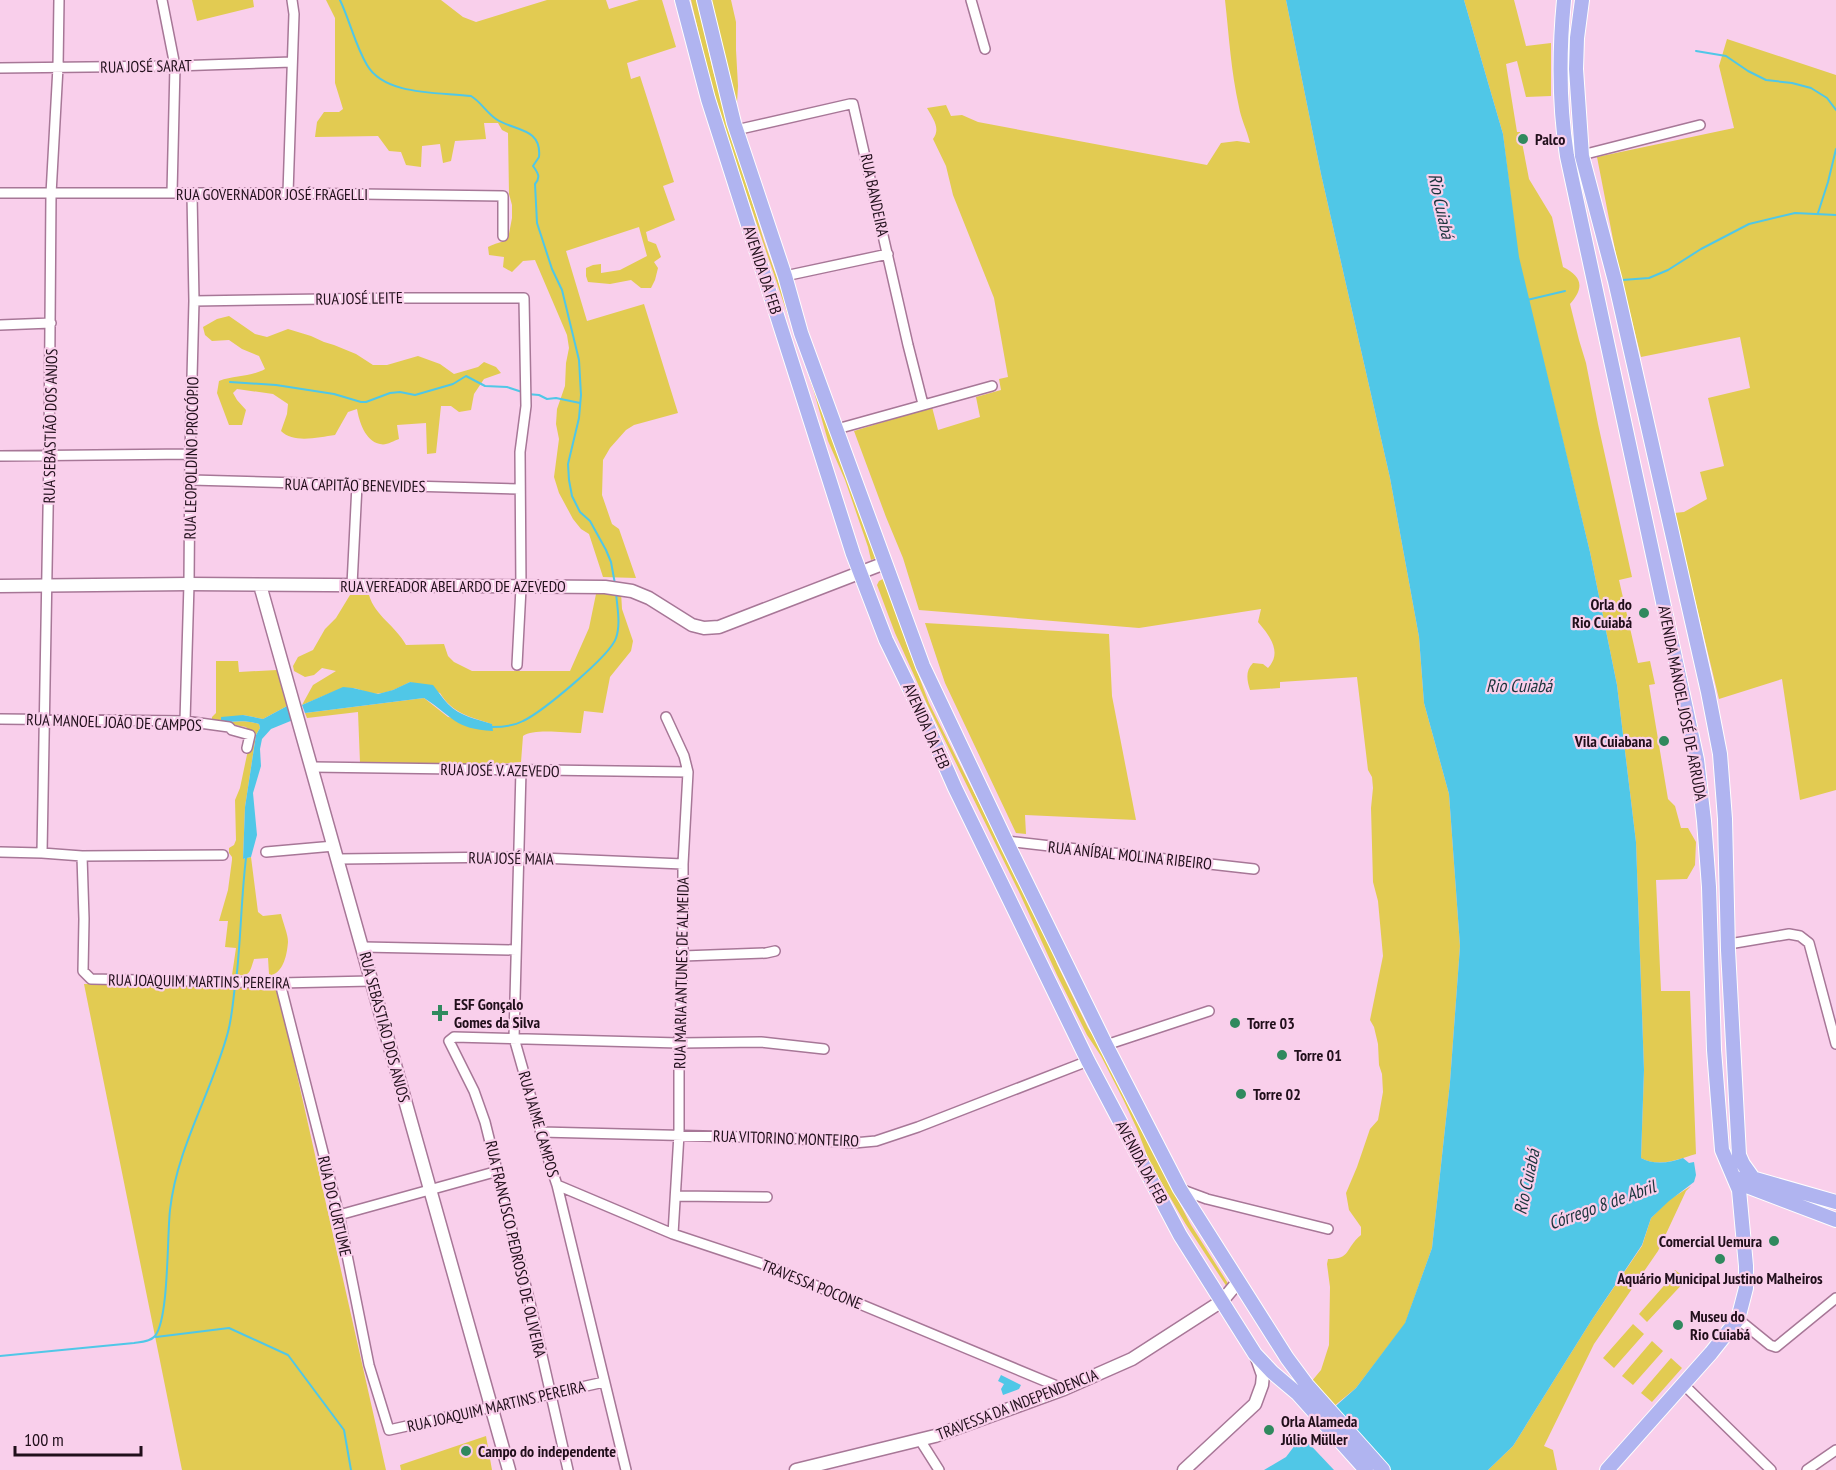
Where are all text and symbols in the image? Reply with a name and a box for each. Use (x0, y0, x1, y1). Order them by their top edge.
street label: RUA JOSÉ SARAT (100, 55, 192, 77)
place label: Palco (1535, 129, 1565, 149)
marker: Palco (1516, 132, 1530, 146)
street label: RUA BANDEIRA (856, 152, 894, 239)
water label: Rio Cuiabá (1423, 171, 1460, 242)
street label: RUA GOVERNADOR JOSÉ FRAGELLI (176, 184, 368, 204)
street label: AVENIDA DA FEB (739, 223, 787, 317)
street label: RUA JOSÉ LEITE (315, 287, 403, 309)
street label: RUA SEBASTIÃO DOS ANJOS (39, 348, 61, 504)
street label: RUA LEOPOLDINO PROCÓPIO (180, 376, 202, 540)
street label: RUA CAPITÃO BENEVIDES (284, 474, 426, 496)
street label: RUA VEREADOR ABELARDO DE AZEVEDO (340, 576, 566, 596)
place label: Orla do Rio Cuiabá (1572, 594, 1632, 632)
street label: AVENIDA MANOEL JOSÉ DE ARRUDA (1654, 604, 1712, 803)
marker: Orla do Rio Cuiabá (1637, 606, 1651, 620)
water label: Rio Cuiabá (1486, 674, 1554, 697)
street label: AVENIDA DA FEB (899, 680, 955, 772)
street label: RUA MANOEL JOÃO DE CAMPOS (26, 709, 202, 735)
place label: Vila Cuiabana (1574, 731, 1652, 751)
marker: Vila Cuiabana (1657, 734, 1671, 748)
street label: RUA JOSÉ V. AZEVEDO (440, 759, 560, 781)
street label: RUA ANÍBAL MOLINA RIBEIRO (1047, 836, 1213, 874)
street label: RUA JOSÉ MAIA (468, 847, 554, 869)
street label: RUA MARIA ANTUNES DE ALMEIDA (669, 876, 693, 1069)
street label: RUA SEBASTIÃO DOS ANJOS (355, 950, 415, 1105)
street label: RUA JOAQUIM MARTINS PEREIRA (108, 969, 291, 993)
place label: ESF Gonçalo Gomes da Silva (454, 994, 540, 1032)
marker: ESF Gonçalo Gomes da Silva (431, 1004, 449, 1022)
place label: Torre 03 (1247, 1013, 1295, 1033)
marker: Torre 03 (1228, 1016, 1242, 1030)
place label: Torre 01 (1294, 1045, 1342, 1065)
marker: Torre 01 (1275, 1048, 1289, 1062)
street label: RUA JAIME CAMPOS (514, 1069, 564, 1179)
place label: Torre 02 (1253, 1084, 1301, 1104)
marker: Torre 02 (1234, 1087, 1248, 1101)
street label: AVENIDA DA FEB (1112, 1117, 1172, 1207)
street label: RUA VITORINO MONTEIRO (713, 1125, 860, 1151)
street label: RUA FRANCISCO PEDROSO DE OLIVEIRA (481, 1139, 551, 1360)
water label: Rio Cuiabá (1508, 1145, 1545, 1217)
street label: RUA DO CURTUME (314, 1154, 356, 1258)
water label: Córrego 8 de Abril (1545, 1174, 1660, 1234)
place label: Comercial Uemura (1659, 1231, 1762, 1251)
marker: Comercial Uemura (1767, 1234, 1781, 1248)
marker: Aquário Municipal Justino Malheiros (1713, 1252, 1727, 1266)
street label: TRAVESSA POCONE (759, 1255, 865, 1313)
place label: Aquário Municipal Justino Malheiros (1616, 1268, 1823, 1288)
place label: Museu do Rio Cuiabá (1690, 1306, 1750, 1344)
marker: Museu do Rio Cuiabá (1671, 1318, 1685, 1332)
street label: TRAVESSA DA INDEPENDENCIA (934, 1364, 1101, 1444)
street label: RUA JOAQUIM MARTINS PEREIRA (405, 1376, 587, 1436)
place label: Orla Alameda Júlio Müller (1280, 1411, 1358, 1449)
scale bar (15, 1419, 141, 1457)
marker: Orla Alameda Júlio Müller (1262, 1423, 1276, 1437)
text: 100 m (24, 1428, 64, 1451)
place label: Campo do independente (478, 1441, 616, 1461)
marker: Campo do independente (459, 1444, 473, 1458)

